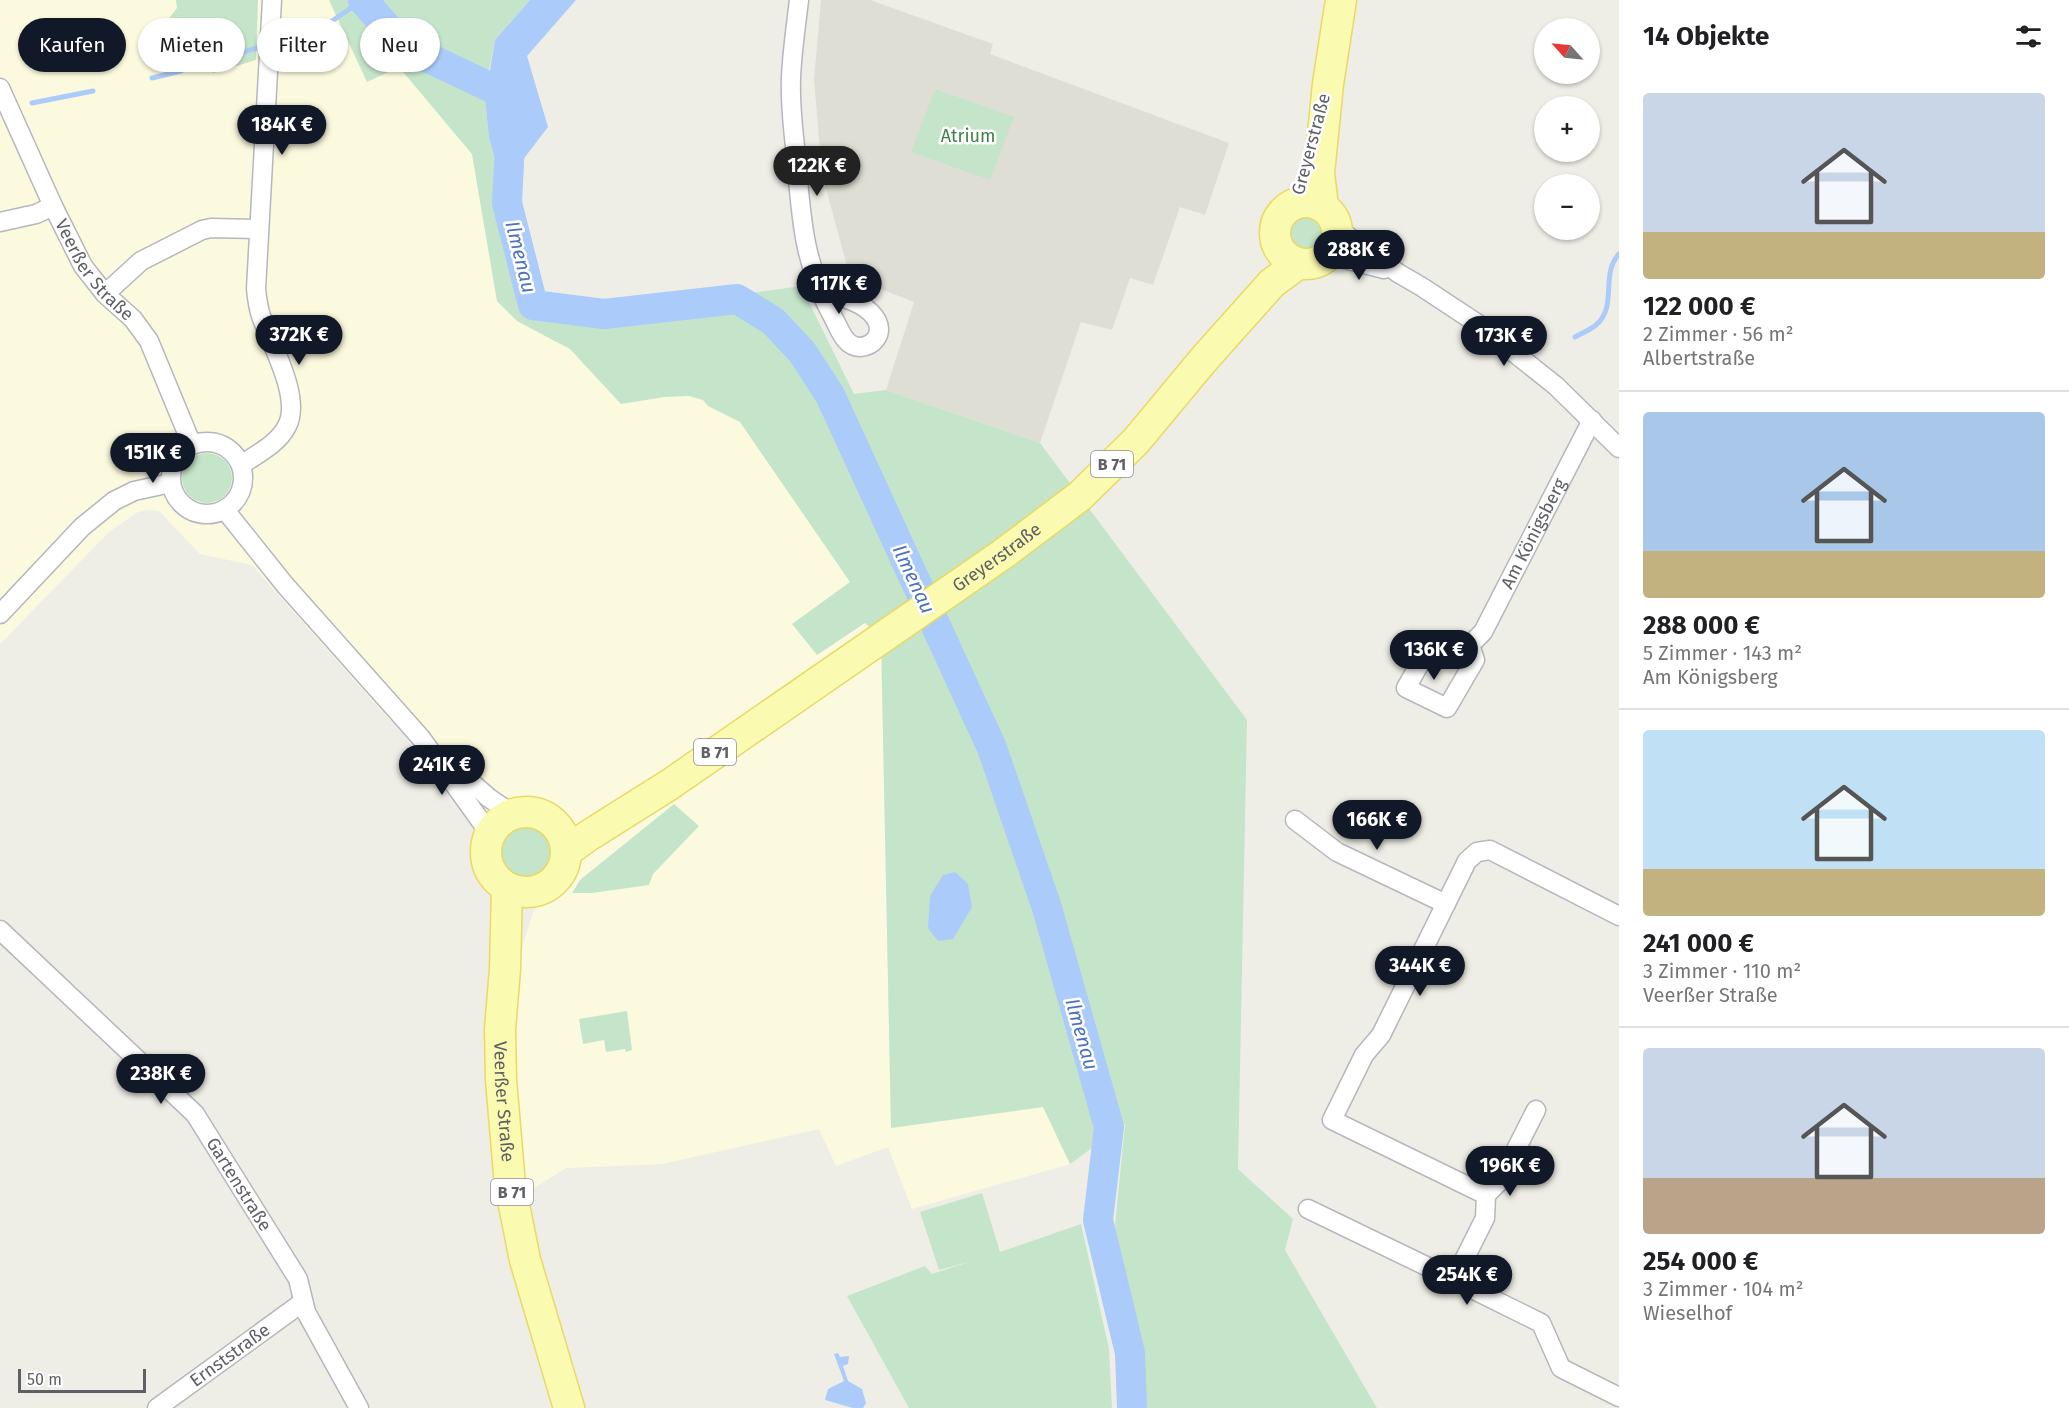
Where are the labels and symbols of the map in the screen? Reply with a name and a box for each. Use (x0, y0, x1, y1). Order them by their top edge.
north arrow (1534, 18, 1600, 84)
street label: Greyerstraße (1287, 91, 1335, 197)
pin: 184K € (233, 105, 331, 156)
park label: Atrium (941, 125, 995, 147)
pin: 122K € (768, 146, 866, 197)
street label: Veerßer Straße (50, 215, 138, 325)
water label: Ilmenau (500, 218, 542, 296)
pin: 288K € (1310, 230, 1408, 281)
pin: 117K € (790, 264, 888, 315)
pin: 372K € (250, 315, 348, 366)
pin: 173K € (1455, 316, 1553, 367)
pin: 151K € (104, 433, 202, 484)
road number: B 71 (1091, 451, 1133, 477)
street label: Am Königsberg (1496, 474, 1571, 593)
street label: Greyerstraße (948, 518, 1046, 597)
water label: Ilmenau (888, 541, 940, 617)
pin: 136K € (1385, 630, 1483, 681)
road number: B 71 (694, 739, 736, 765)
pin: 241K € (393, 745, 491, 796)
pin: 166K € (1328, 800, 1426, 851)
pin: 344K € (1371, 946, 1469, 997)
water label: Ilmenau (1060, 995, 1104, 1073)
street label: Veerßer Straße (489, 1041, 519, 1163)
pin: 238K € (112, 1054, 210, 1105)
street label: Gartenstraße (201, 1133, 276, 1235)
pin: 196K € (1461, 1146, 1559, 1197)
road number: B 71 (491, 1179, 533, 1205)
pin: 254K € (1418, 1255, 1516, 1306)
street label: Ernststraße (186, 1319, 274, 1391)
scale bar (18, 1366, 146, 1394)

